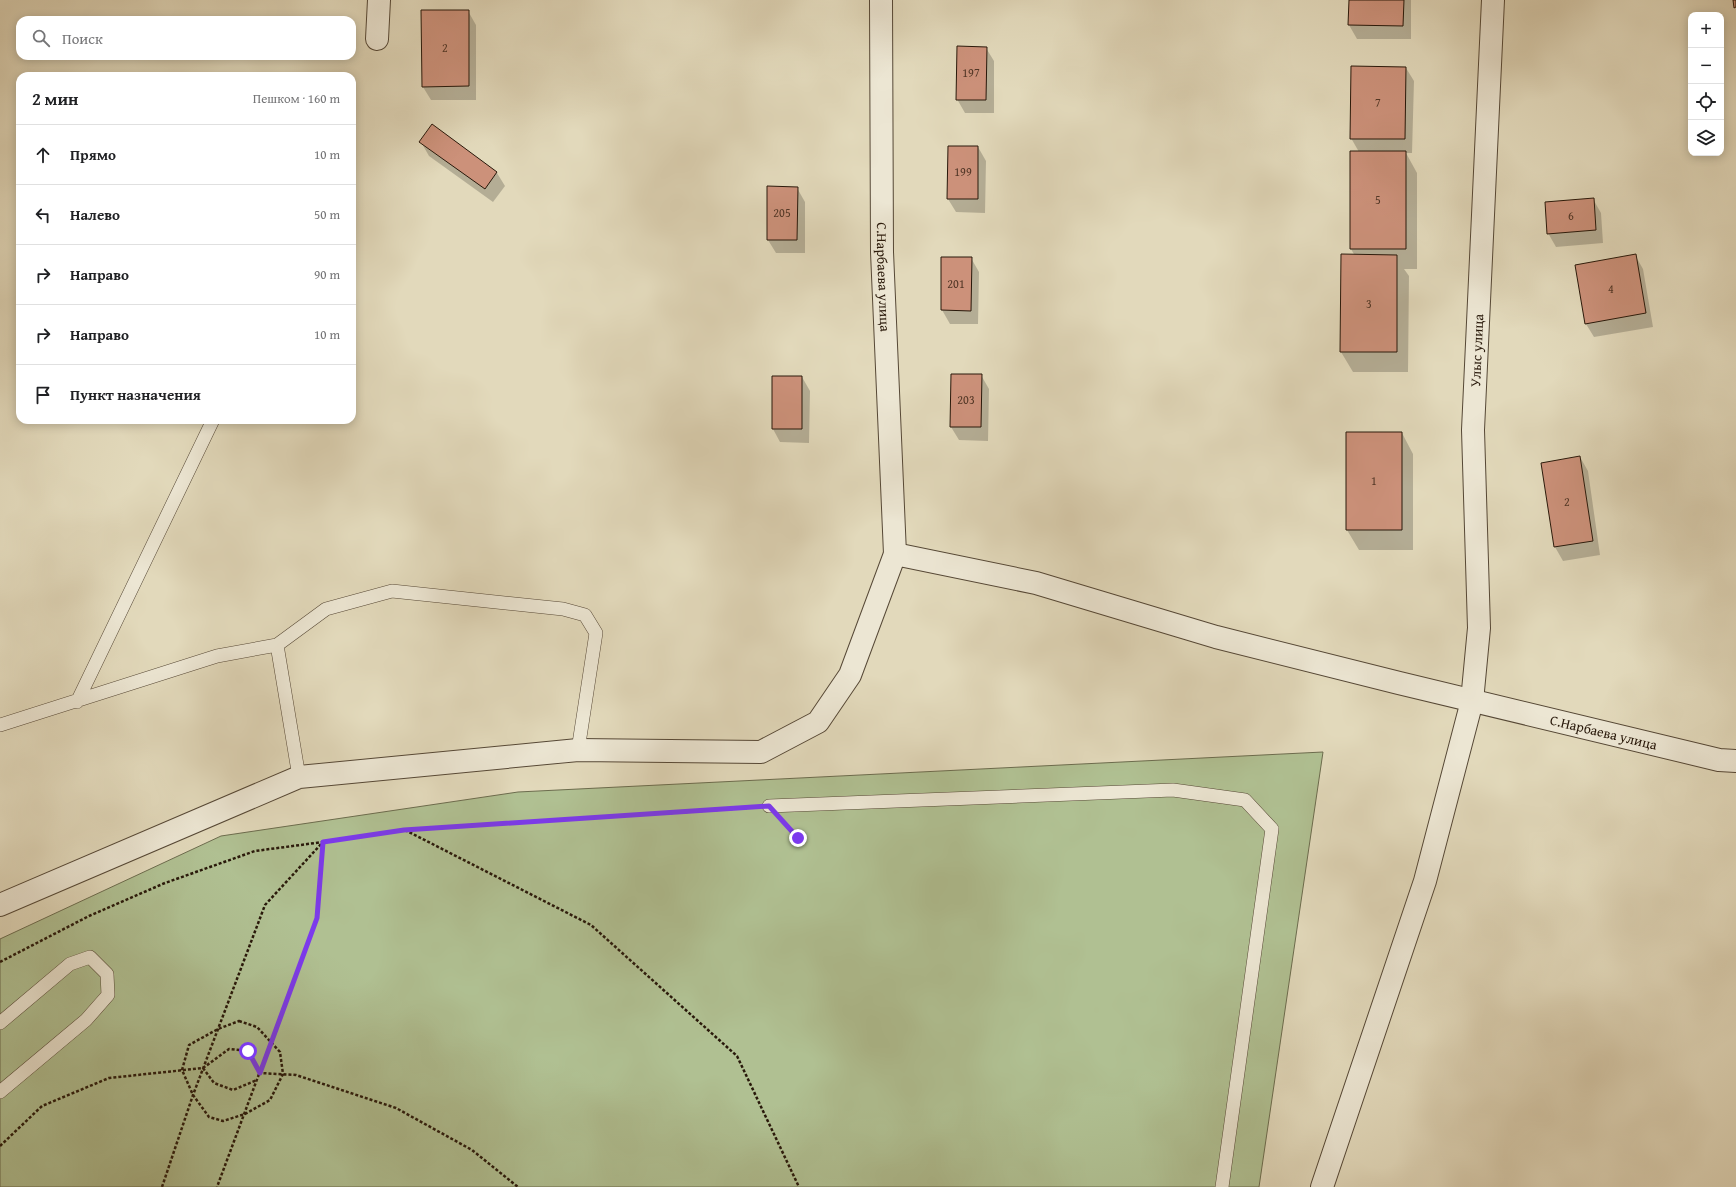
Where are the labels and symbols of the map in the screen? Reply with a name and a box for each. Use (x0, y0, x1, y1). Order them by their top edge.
house number: 2 (442, 39, 448, 56)
house number: 197 (962, 64, 980, 81)
house number: 7 (1375, 94, 1381, 111)
house number: 199 (954, 163, 972, 180)
house number: 5 (1375, 191, 1381, 208)
house number: 205 (773, 204, 791, 221)
house number: 6 (1568, 207, 1574, 224)
street label: С.Нарбаева улица (872, 222, 895, 332)
house number: 201 (947, 275, 965, 292)
house number: 4 (1608, 280, 1614, 297)
house number: 3 (1366, 295, 1372, 312)
street label: Улыс улица (1465, 313, 1488, 387)
house number: 203 (957, 391, 975, 408)
house number: 1 (1371, 472, 1377, 489)
house number: 2 (1564, 493, 1570, 510)
street label: С.Нарбаева улица (1548, 710, 1660, 755)
route end (789, 829, 807, 847)
route start (239, 1042, 257, 1060)

